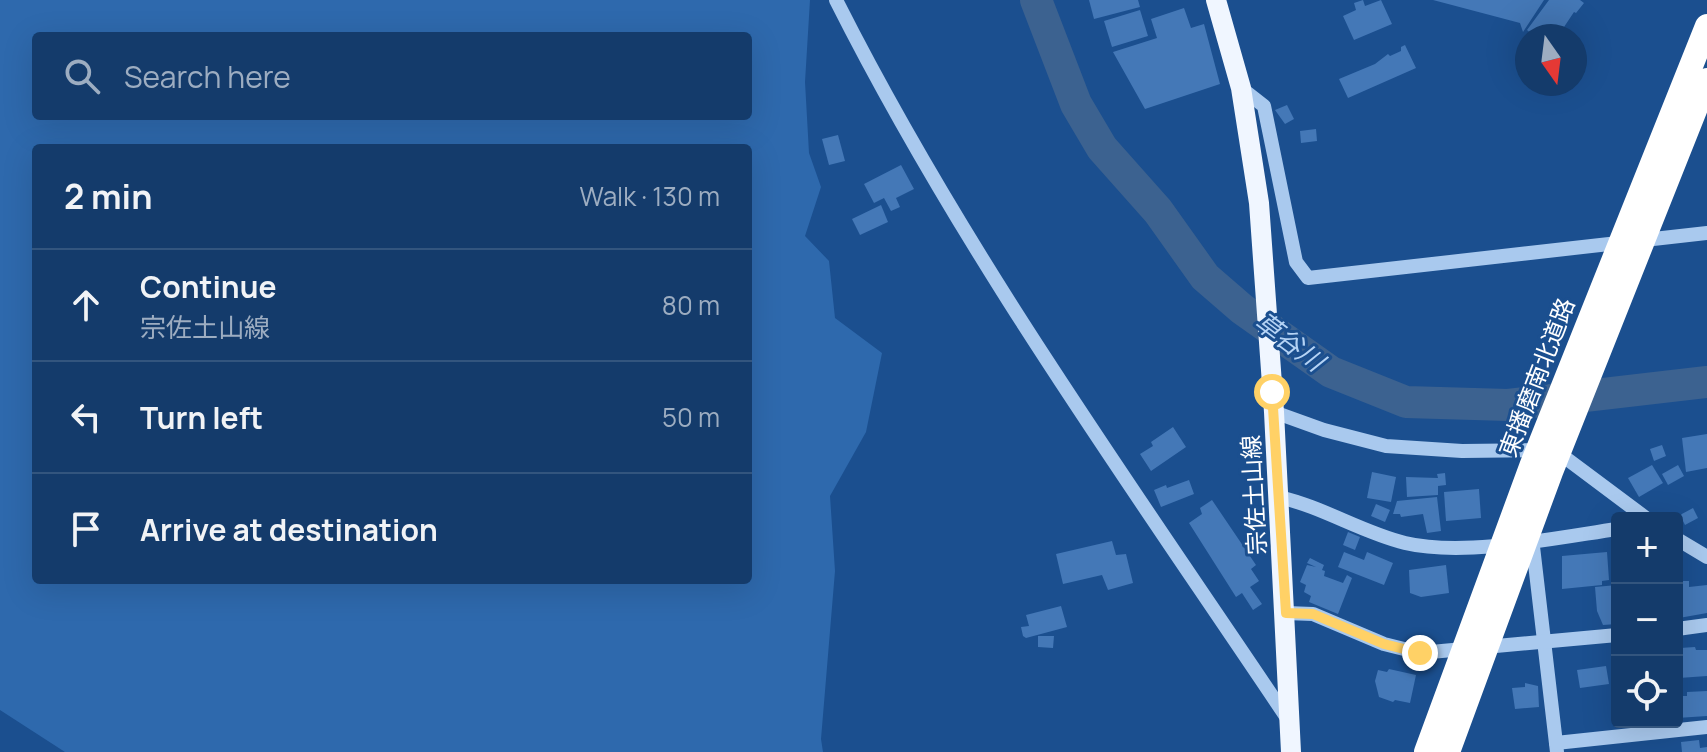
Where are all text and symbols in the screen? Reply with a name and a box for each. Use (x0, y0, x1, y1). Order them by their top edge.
north arrow (1515, 24, 1587, 96)
search box (32, 32, 752, 120)
icon: search (60, 54, 104, 98)
text: Search here (124, 56, 291, 97)
text: 2 min (64, 173, 152, 219)
text: Walk · 130 m (580, 178, 720, 214)
text: Continue (140, 266, 276, 307)
icon: ahead (64, 283, 108, 327)
text: 80 m (662, 287, 720, 323)
street label: 東播磨南北道路 (1490, 293, 1582, 461)
water label: 草谷川 (1248, 303, 1334, 381)
text: 宗佐土山線 (140, 309, 270, 345)
route start (1254, 374, 1290, 410)
icon: left (64, 395, 108, 439)
text: Turn left (140, 397, 263, 438)
text: 50 m (662, 399, 720, 435)
street label: 宗佐土山線 (1233, 434, 1273, 556)
icon: arrive (64, 507, 108, 551)
text: Arrive at destination (140, 509, 438, 550)
map controls (1611, 512, 1683, 728)
button: + (1611, 512, 1683, 584)
button: − (1611, 584, 1683, 656)
route end (1402, 635, 1438, 671)
button: locate (1611, 656, 1683, 728)

